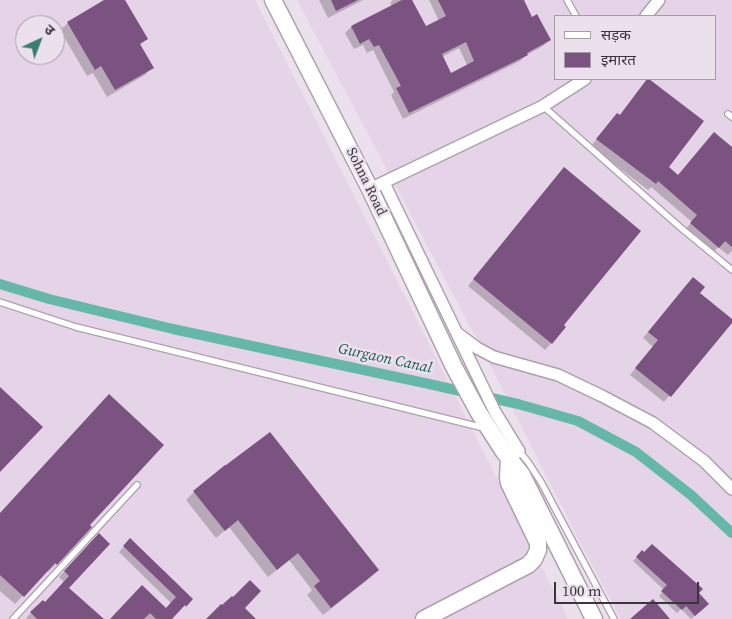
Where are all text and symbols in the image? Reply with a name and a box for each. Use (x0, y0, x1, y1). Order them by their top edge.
north arrow (15, 15, 65, 65)
legend (554, 15, 717, 80)
text: उ (40, 20, 59, 40)
text: सड़क (601, 24, 631, 45)
text: इमारत (601, 49, 636, 70)
street label: Sohna Road (342, 145, 390, 219)
water label: Gurgaon Canal (336, 340, 434, 378)
scale bar (557, 572, 702, 604)
text: 100 m (562, 580, 602, 601)

